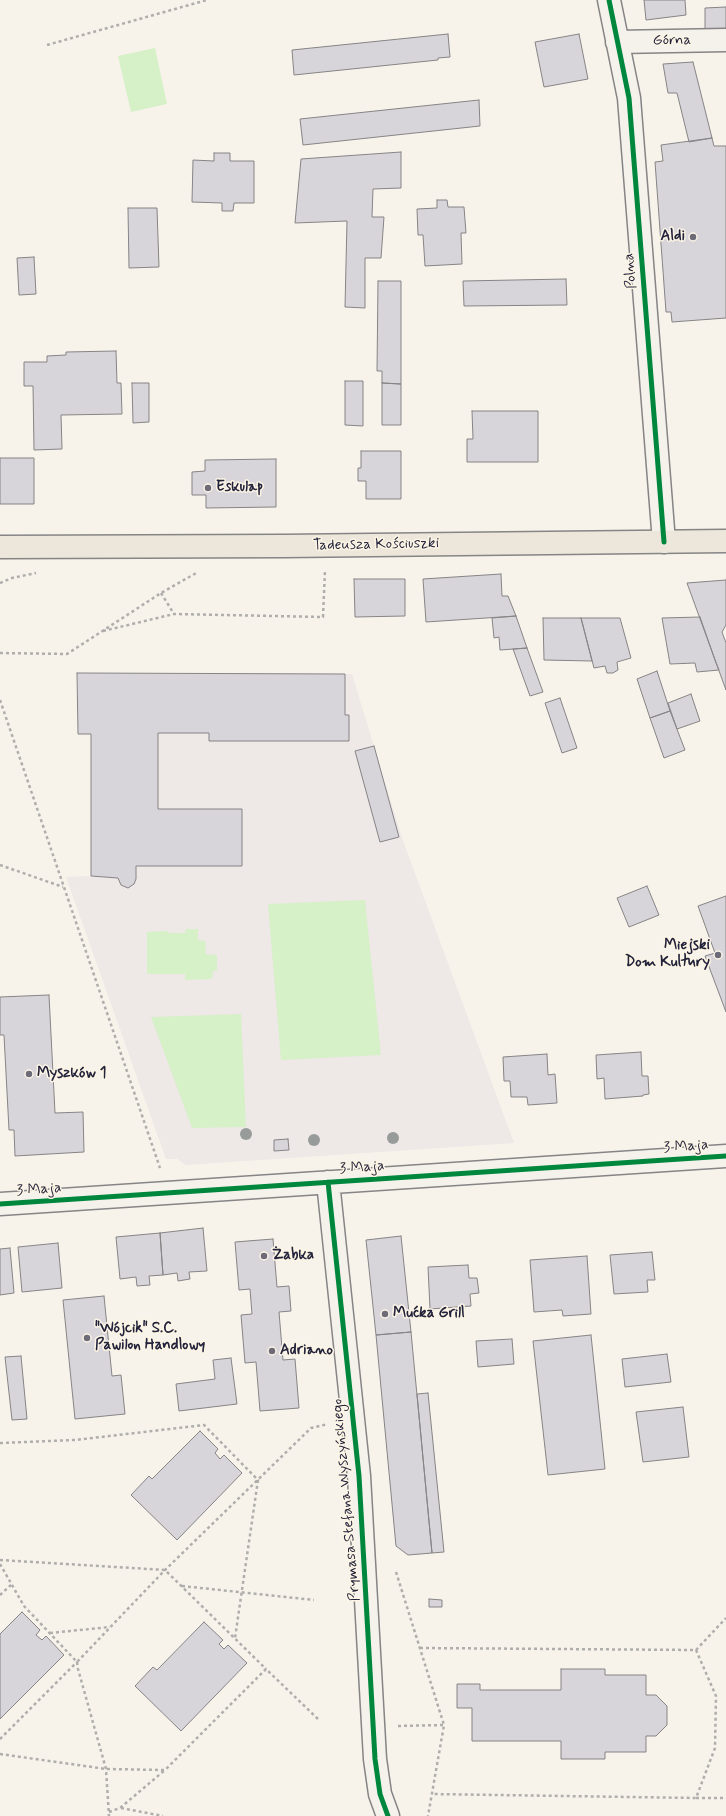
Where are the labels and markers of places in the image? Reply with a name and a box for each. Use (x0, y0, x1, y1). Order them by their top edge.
place label: Aldi (660, 228, 685, 246)
marker: Aldi (688, 232, 698, 242)
place label: Eskulap (216, 479, 263, 497)
marker: Eskulap (203, 483, 213, 493)
place label: Miejski Dom Kultury (625, 937, 710, 972)
marker: Miejski Dom Kultury (713, 950, 723, 960)
place label: Myszków 1 (37, 1065, 107, 1083)
marker: Myszków 1 (24, 1069, 34, 1079)
place label: Żabka (272, 1247, 314, 1265)
marker: Żabka (259, 1251, 269, 1261)
place label: Mućka Grill (393, 1305, 465, 1323)
marker: Mućka Grill (380, 1309, 390, 1319)
place label: "Wójcik" S.C. Pawilon Handlowy (95, 1320, 205, 1355)
marker: "Wójcik" S.C. Pawilon Handlowy (82, 1333, 92, 1343)
place label: Adriano (280, 1342, 333, 1360)
marker: Adriano (267, 1346, 277, 1356)

